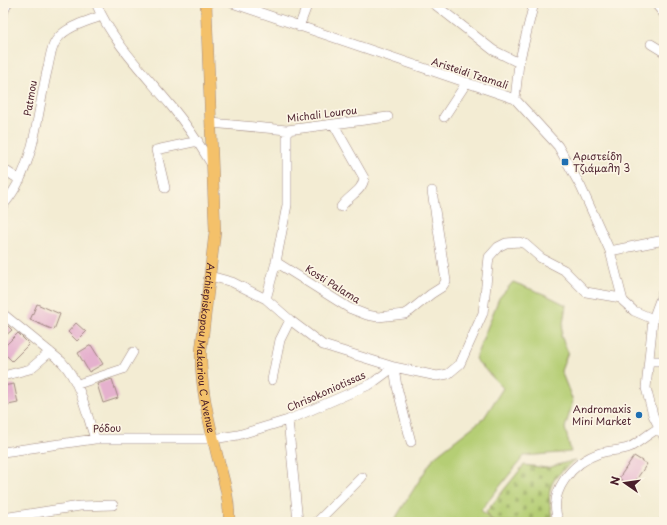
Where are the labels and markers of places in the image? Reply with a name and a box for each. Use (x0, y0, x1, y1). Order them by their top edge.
place label: Αριστείδη Τζιάμαλη 3 (573, 148, 630, 175)
marker: Αριστείδη Τζιάμαλη 3 (560, 157, 570, 167)
place label: Andromaxis Mini Market (572, 401, 631, 428)
marker: Andromaxis Mini Market (634, 410, 644, 420)

